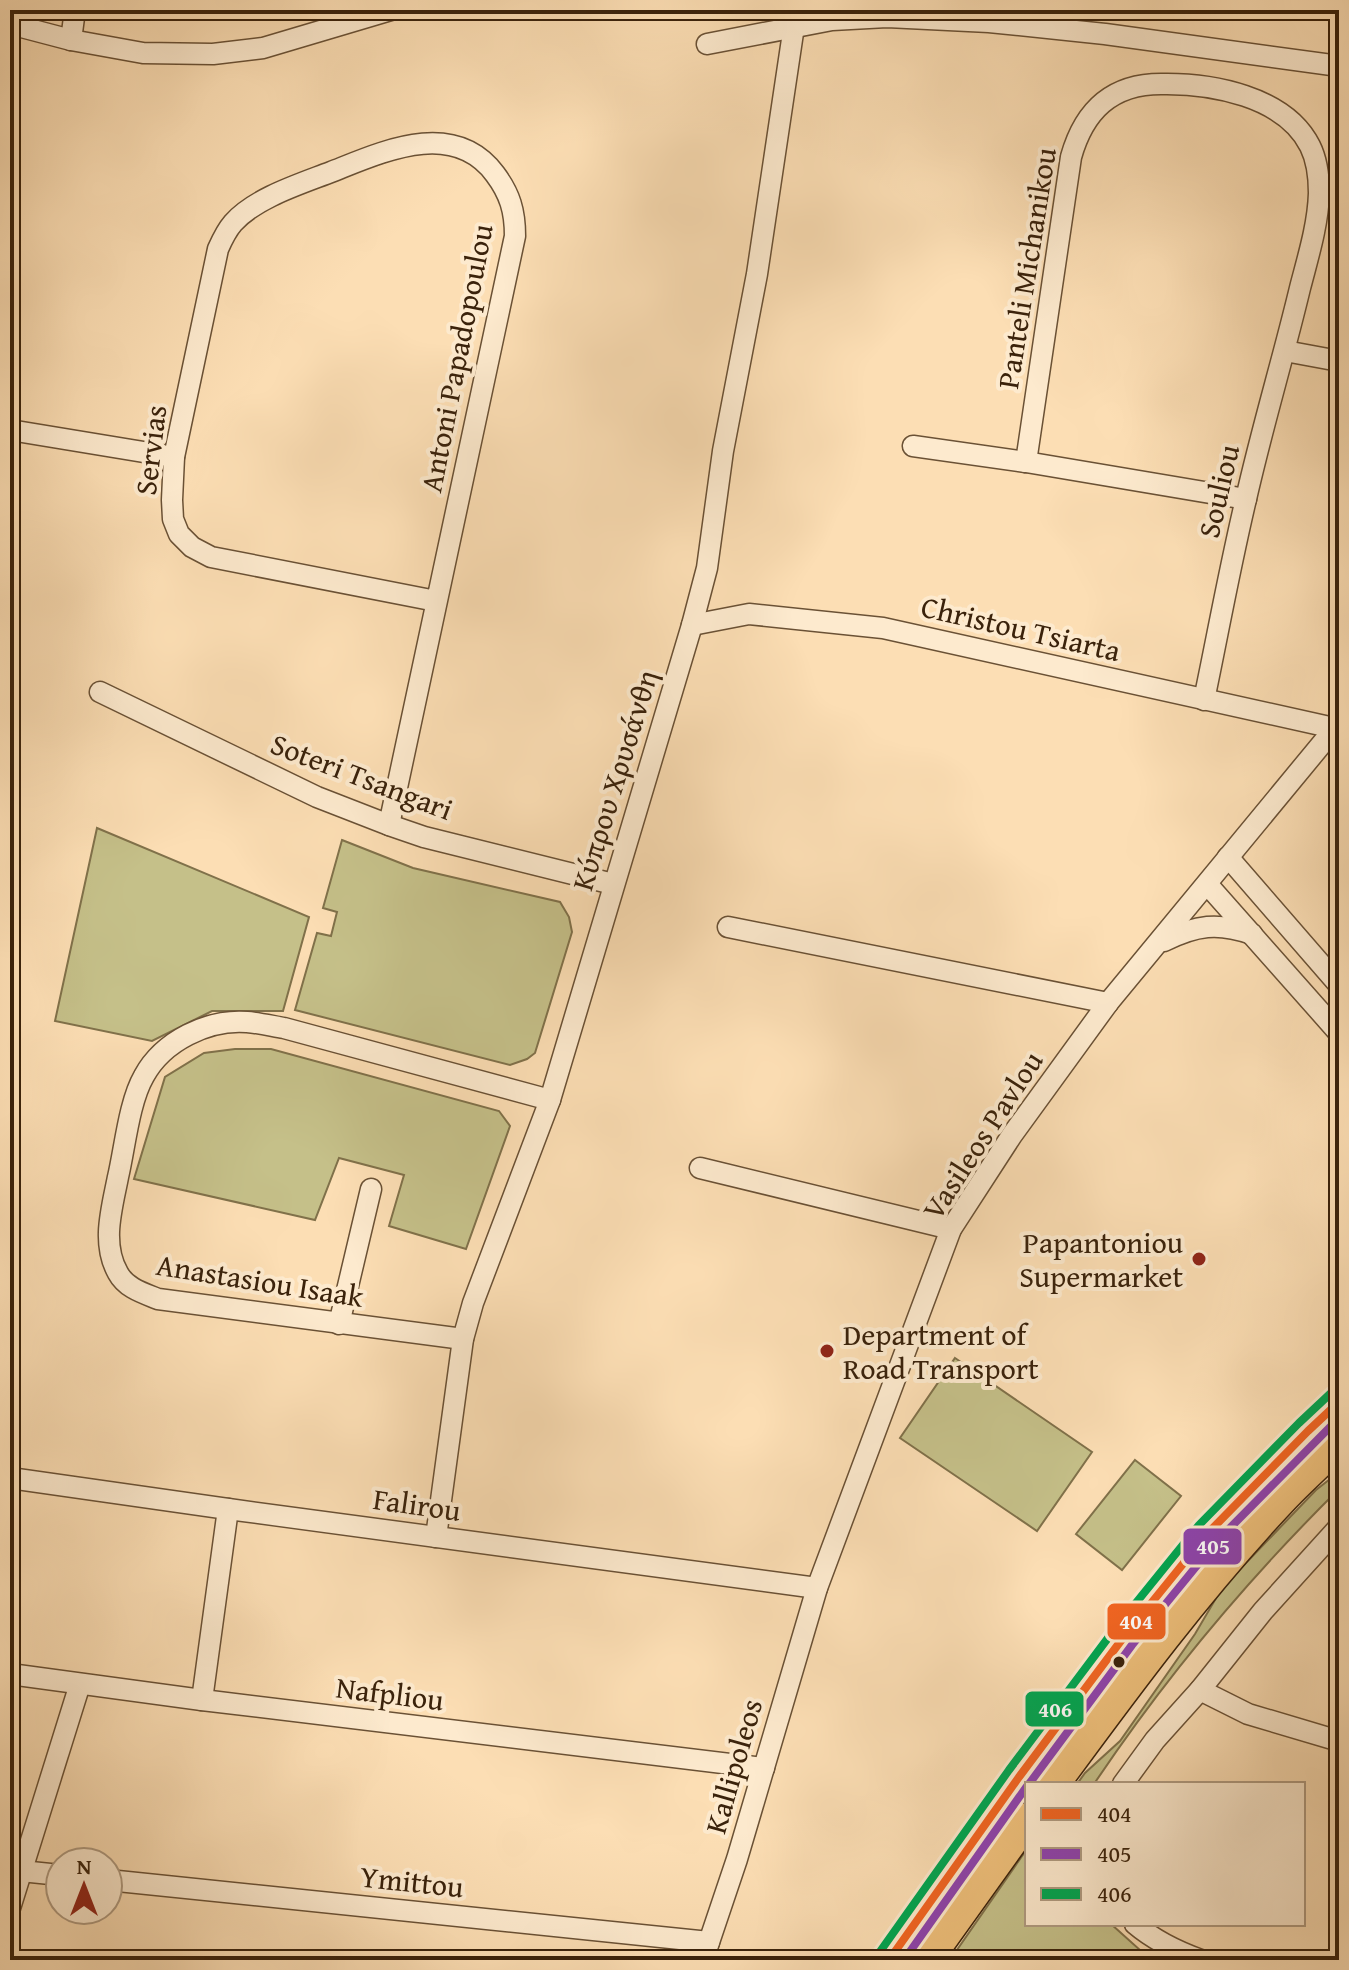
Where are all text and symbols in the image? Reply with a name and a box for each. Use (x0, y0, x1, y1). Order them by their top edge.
street label: Panteli Michanikou (985, 143, 1067, 392)
street label: Antoni Papadopoulou (408, 219, 504, 496)
street label: Servias (123, 402, 177, 498)
street label: Souliou (1186, 439, 1250, 542)
street label: Christou Tsiarta (917, 584, 1125, 672)
street label: Κύπρου Χρυσάνθη (560, 664, 668, 896)
street label: Soteri Tsangari (265, 721, 459, 831)
street label: Vasileos Pavlou (911, 1041, 1054, 1228)
place label: Papantoniou Supermarket (1019, 1220, 1184, 1298)
street label: Anastasiou Isaak (153, 1242, 367, 1318)
marker: Papantoniou Supermarket (1190, 1250, 1208, 1268)
place label: Department of Road Transport (843, 1312, 1039, 1390)
marker: Department of Road Transport (818, 1342, 836, 1360)
street label: Falirou (370, 1476, 464, 1532)
line badge: 405 (1182, 1527, 1243, 1566)
text: 405 (1196, 1530, 1230, 1562)
line badge: 404 (1106, 1602, 1167, 1641)
text: 404 (1119, 1605, 1153, 1637)
unlabelled marker (1111, 1654, 1127, 1670)
street label: Nafpliou (334, 1665, 447, 1722)
line badge: 406 (1024, 1690, 1085, 1728)
street label: Kallipoleos (693, 1693, 773, 1839)
text: 406 (1038, 1693, 1072, 1725)
legend (1025, 1782, 1305, 1926)
text: 404 (1097, 1796, 1132, 1831)
text: 405 (1097, 1836, 1132, 1871)
north arrow (44, 1846, 124, 1926)
text: N (77, 1850, 92, 1882)
street label: Ymittou (358, 1854, 467, 1908)
text: 406 (1097, 1876, 1132, 1911)

